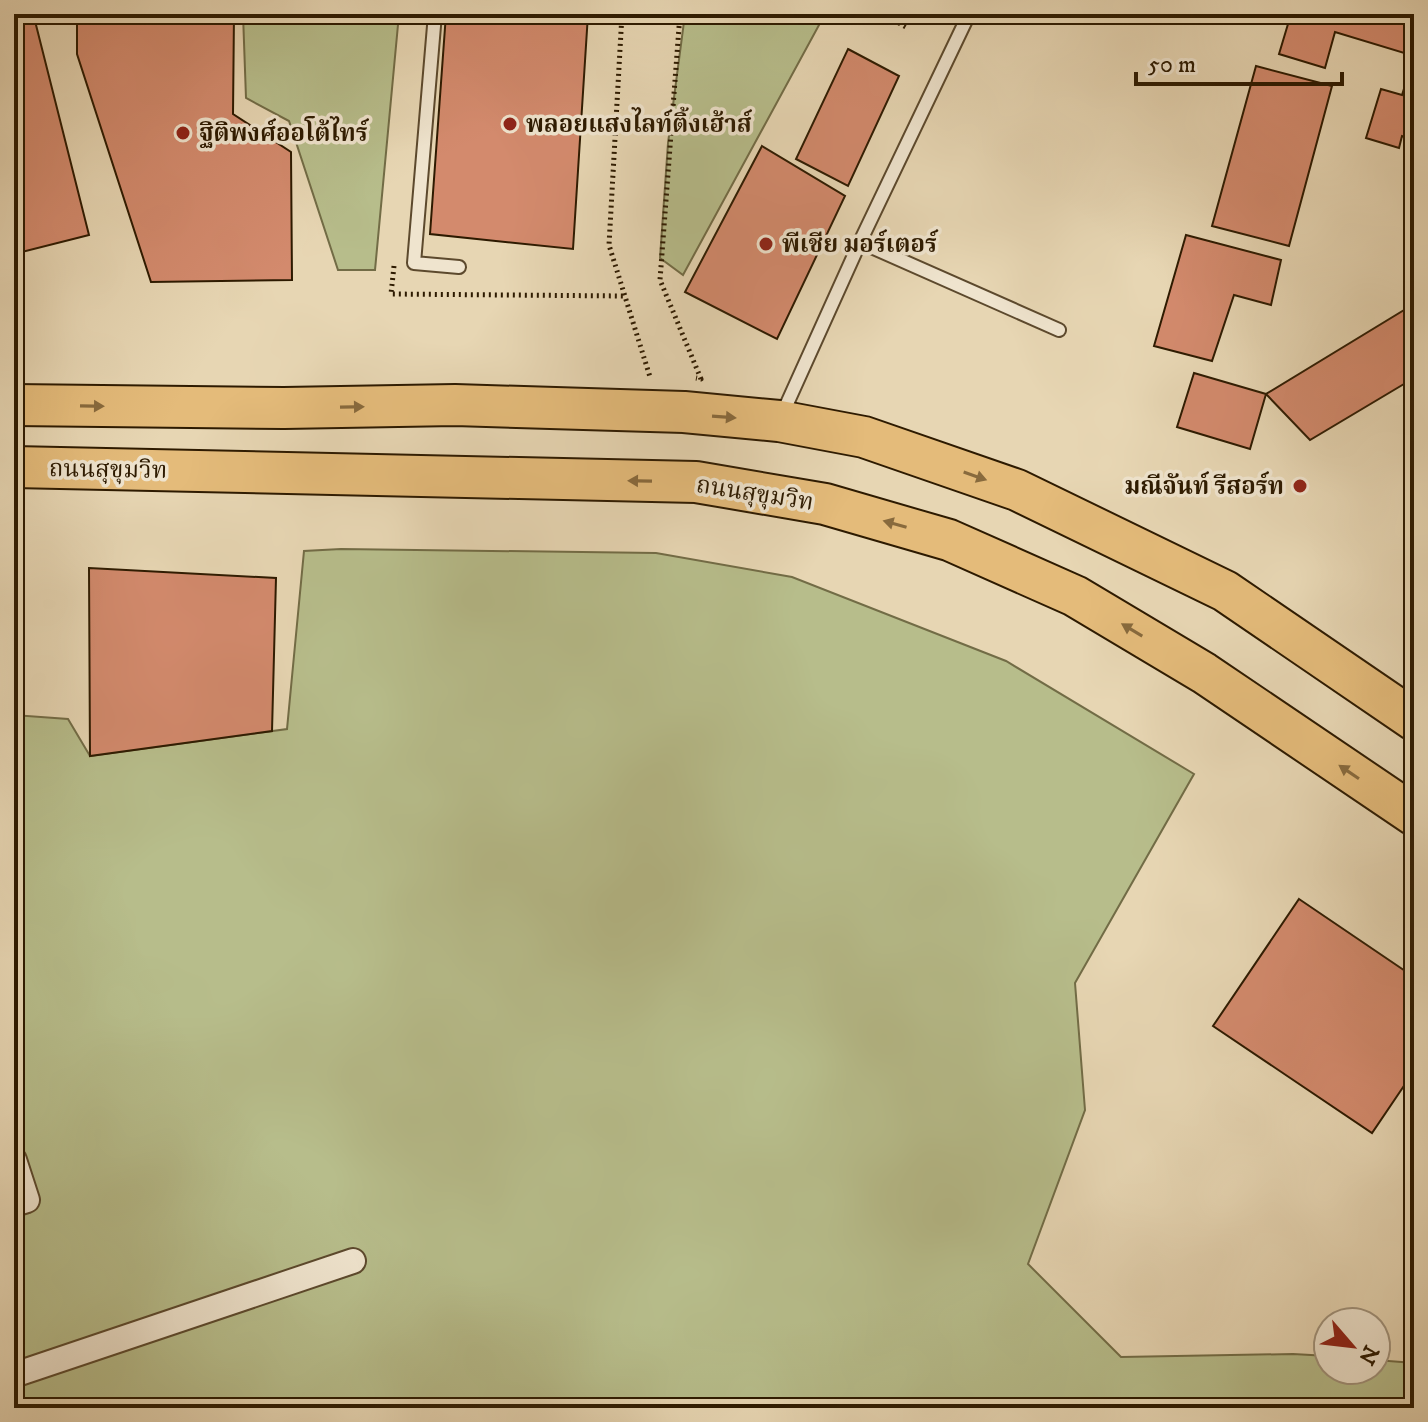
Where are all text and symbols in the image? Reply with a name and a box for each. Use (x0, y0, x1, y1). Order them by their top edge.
scale bar (1136, 36, 1342, 86)
text: 50 m (1148, 50, 1196, 80)
place label: พลอยแสงไลท์ติ้งเฮ้าส์ (526, 106, 753, 140)
marker: พลอยแสงไลท์ติ้งเฮ้าส์ (501, 115, 519, 133)
place label: ฐิติพงศ์ออโต้ไทร์ (199, 116, 370, 149)
marker: ฐิติพงศ์ออโต้ไทร์ (174, 124, 192, 142)
place label: พีเชีย มอร์เตอร์ (782, 229, 939, 260)
marker: พีเชีย มอร์เตอร์ (757, 235, 775, 253)
one-way arrow (80, 400, 105, 412)
one-way arrow (340, 401, 365, 413)
one-way arrow (712, 411, 737, 424)
street label: ถนนสุขุมวิท (49, 454, 167, 486)
street label: ถนนสุขุมวิท (694, 470, 816, 518)
one-way arrow (964, 470, 988, 482)
place label: มณีจันท์ รีสอร์ท (1124, 471, 1284, 502)
one-way arrow (627, 475, 652, 487)
marker: มณีจันท์ รีสอร์ท (1291, 477, 1309, 495)
one-way arrow (883, 517, 907, 530)
one-way arrow (1121, 623, 1143, 637)
one-way arrow (1339, 764, 1360, 779)
north arrow (1312, 1306, 1392, 1386)
text: N (1352, 1340, 1384, 1369)

